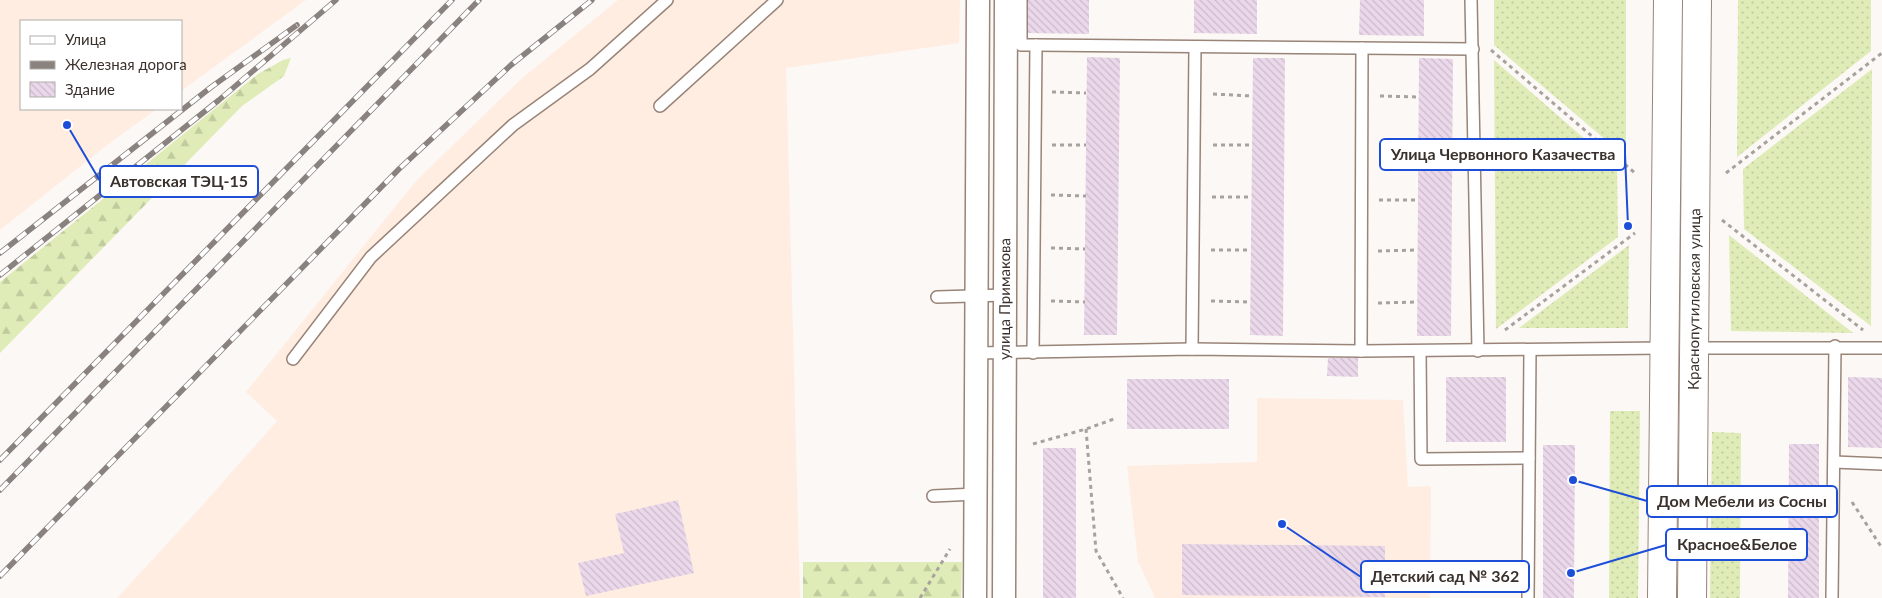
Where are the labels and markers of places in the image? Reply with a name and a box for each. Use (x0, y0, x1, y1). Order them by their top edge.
callout: Улица Червонного Казачества (1380, 139, 1625, 170)
callout: Автовская ТЭЦ-15 (100, 166, 258, 197)
callout: Дом Мебели из Сосны (1647, 486, 1837, 517)
callout: Красное&Белое (1666, 529, 1807, 560)
callout: Детский сад № 362 (1361, 561, 1529, 592)

